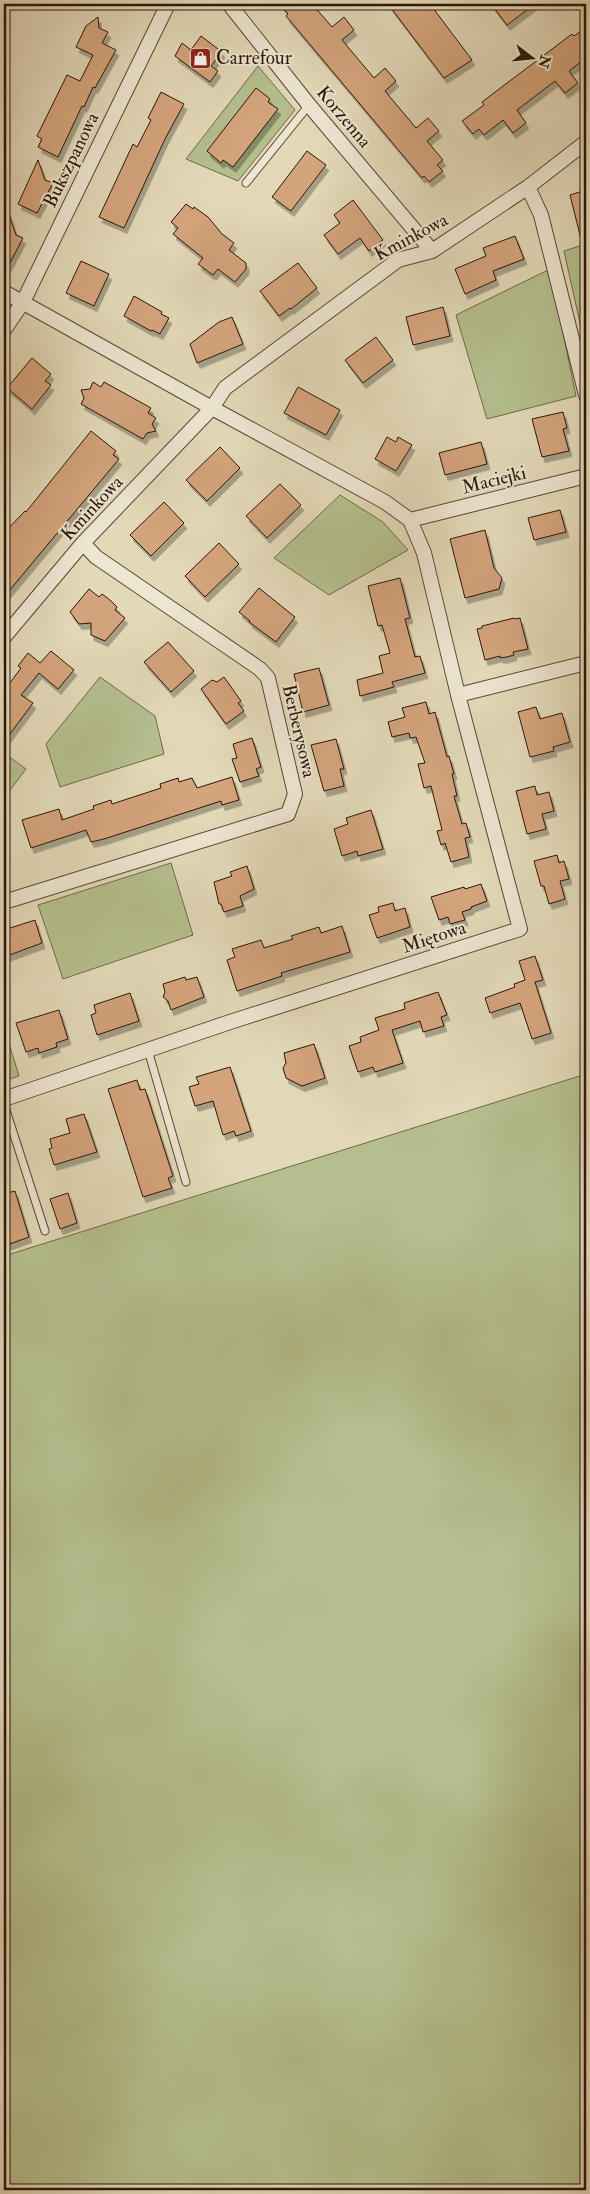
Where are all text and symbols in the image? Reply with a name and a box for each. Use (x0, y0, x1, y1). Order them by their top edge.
north arrow (508, 32, 558, 82)
shop icon: Carrefour (188, 46, 212, 70)
place label: Carrefour (216, 46, 292, 70)
text: N (534, 52, 554, 70)
street label: Korzenna (311, 81, 377, 153)
street label: Bukszpanowa (38, 108, 105, 212)
street label: Kminkowa (370, 208, 452, 266)
street label: Maciejki (459, 460, 529, 500)
street label: Kminkowa (56, 470, 128, 545)
street label: Berberysowa (277, 682, 321, 780)
street label: Miętowa (399, 915, 469, 959)

